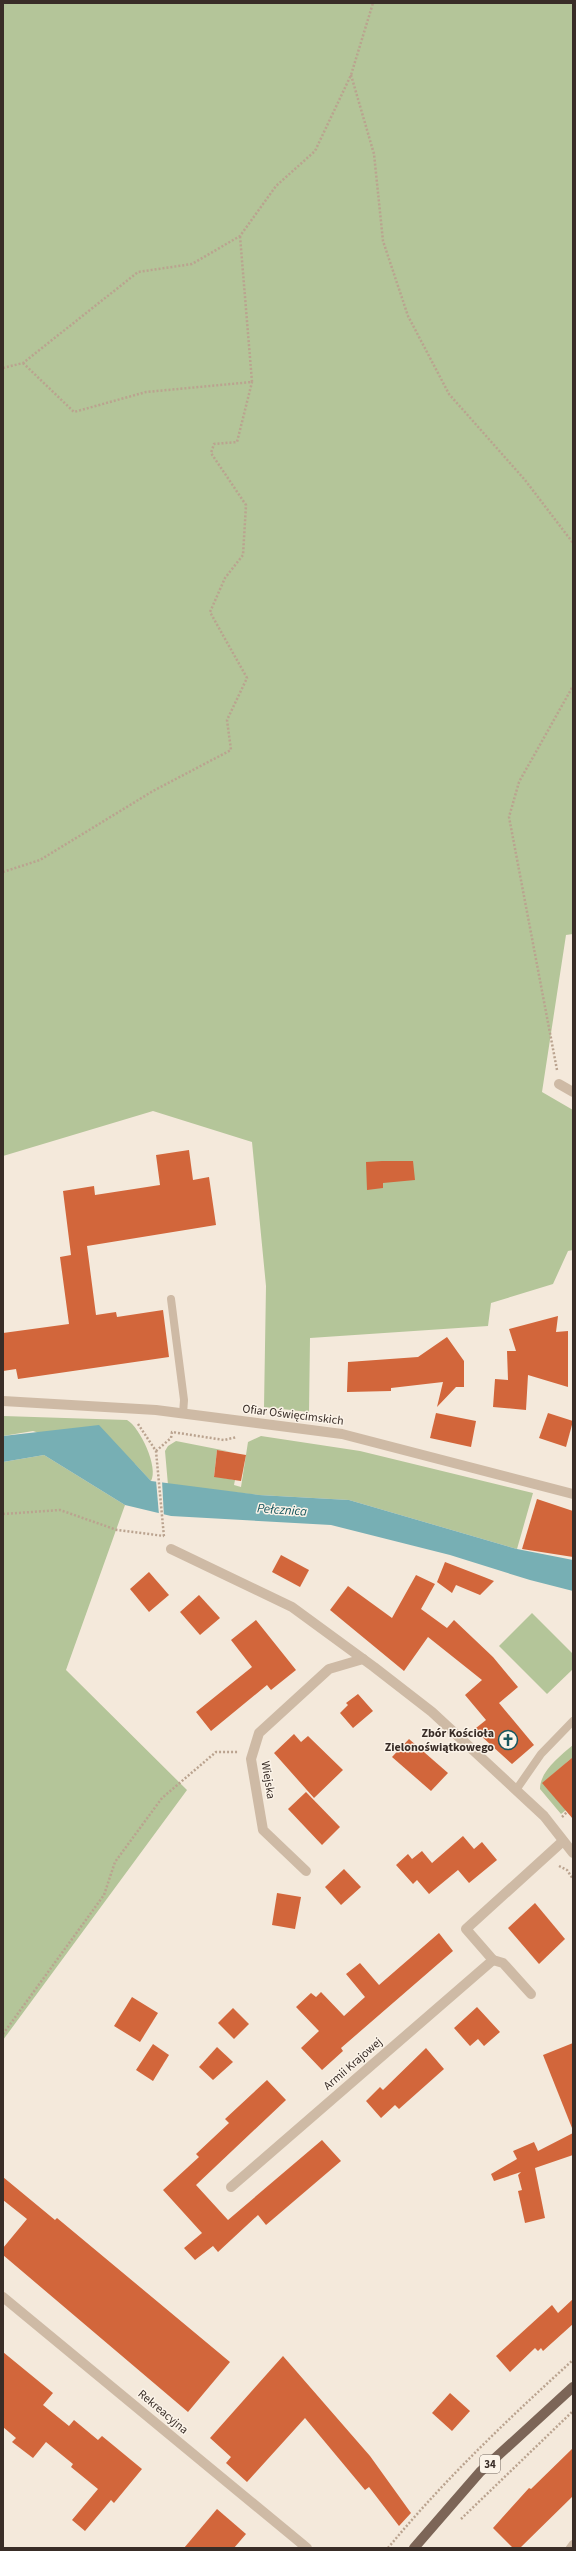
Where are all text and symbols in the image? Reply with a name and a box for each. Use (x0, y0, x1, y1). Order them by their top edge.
street label: Ofiar Oświęcimskich (241, 1400, 345, 1430)
water label: Pełcznica (256, 1499, 308, 1521)
place label: Zbór Kościoła Zielonoświątkowego (385, 1725, 494, 1756)
church icon: Zbór Kościoła Zielonoświątkowego (497, 1729, 519, 1751)
street label: Wiejska (257, 1760, 279, 1800)
street label: Armii Krajowej (320, 2034, 386, 2094)
street label: Rekreacyjna (134, 2386, 192, 2438)
road number: 34 (480, 2455, 500, 2473)

